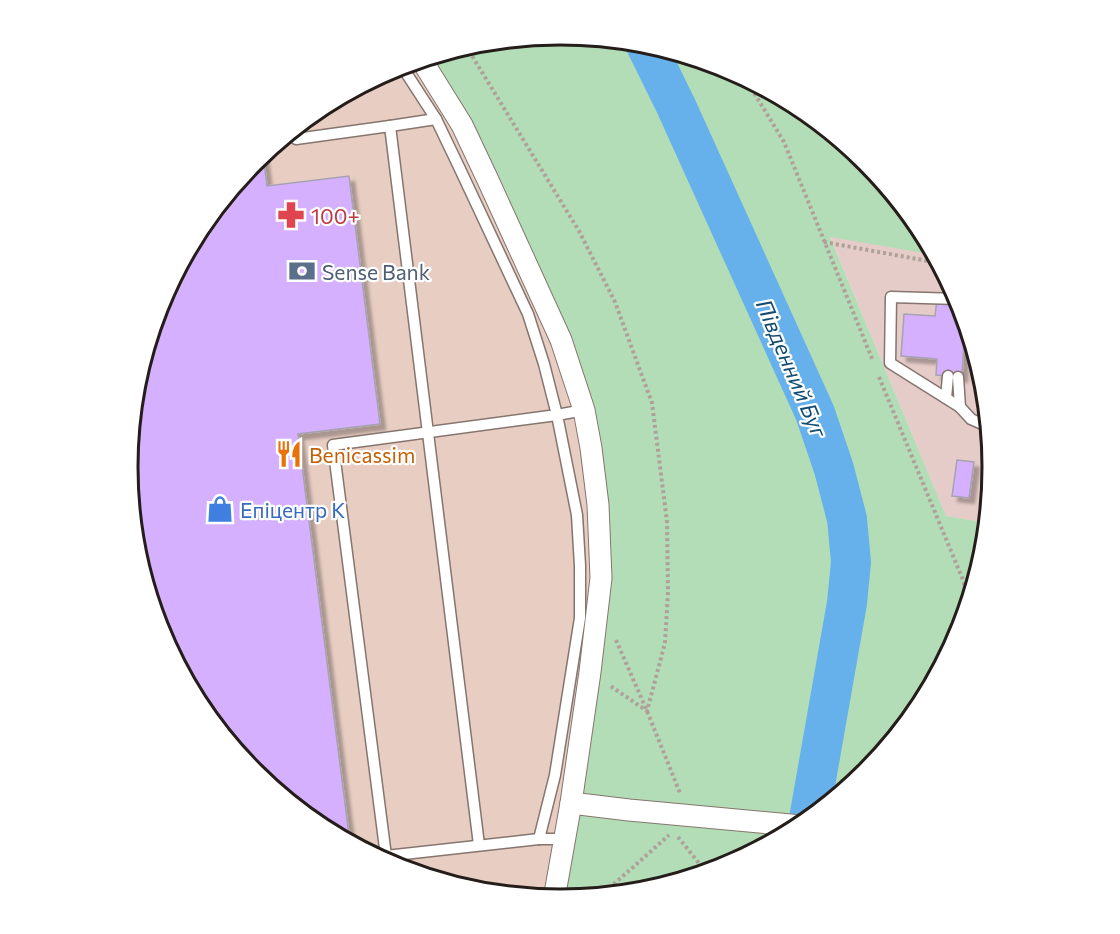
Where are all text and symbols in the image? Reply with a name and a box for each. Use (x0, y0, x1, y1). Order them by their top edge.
pharmacy icon: 100+ (276, 200, 306, 230)
place label: 100+ (311, 203, 360, 228)
bank icon: Sense Bank (287, 256, 317, 286)
place label: Sense Bank (322, 259, 430, 284)
water label: Південний Буг (751, 295, 834, 442)
restaurant icon: Benicassim (274, 439, 304, 469)
place label: Benicassim (309, 442, 415, 467)
shop icon: Епіцентр К (205, 494, 235, 524)
place label: Епіцентр К (240, 497, 345, 522)

